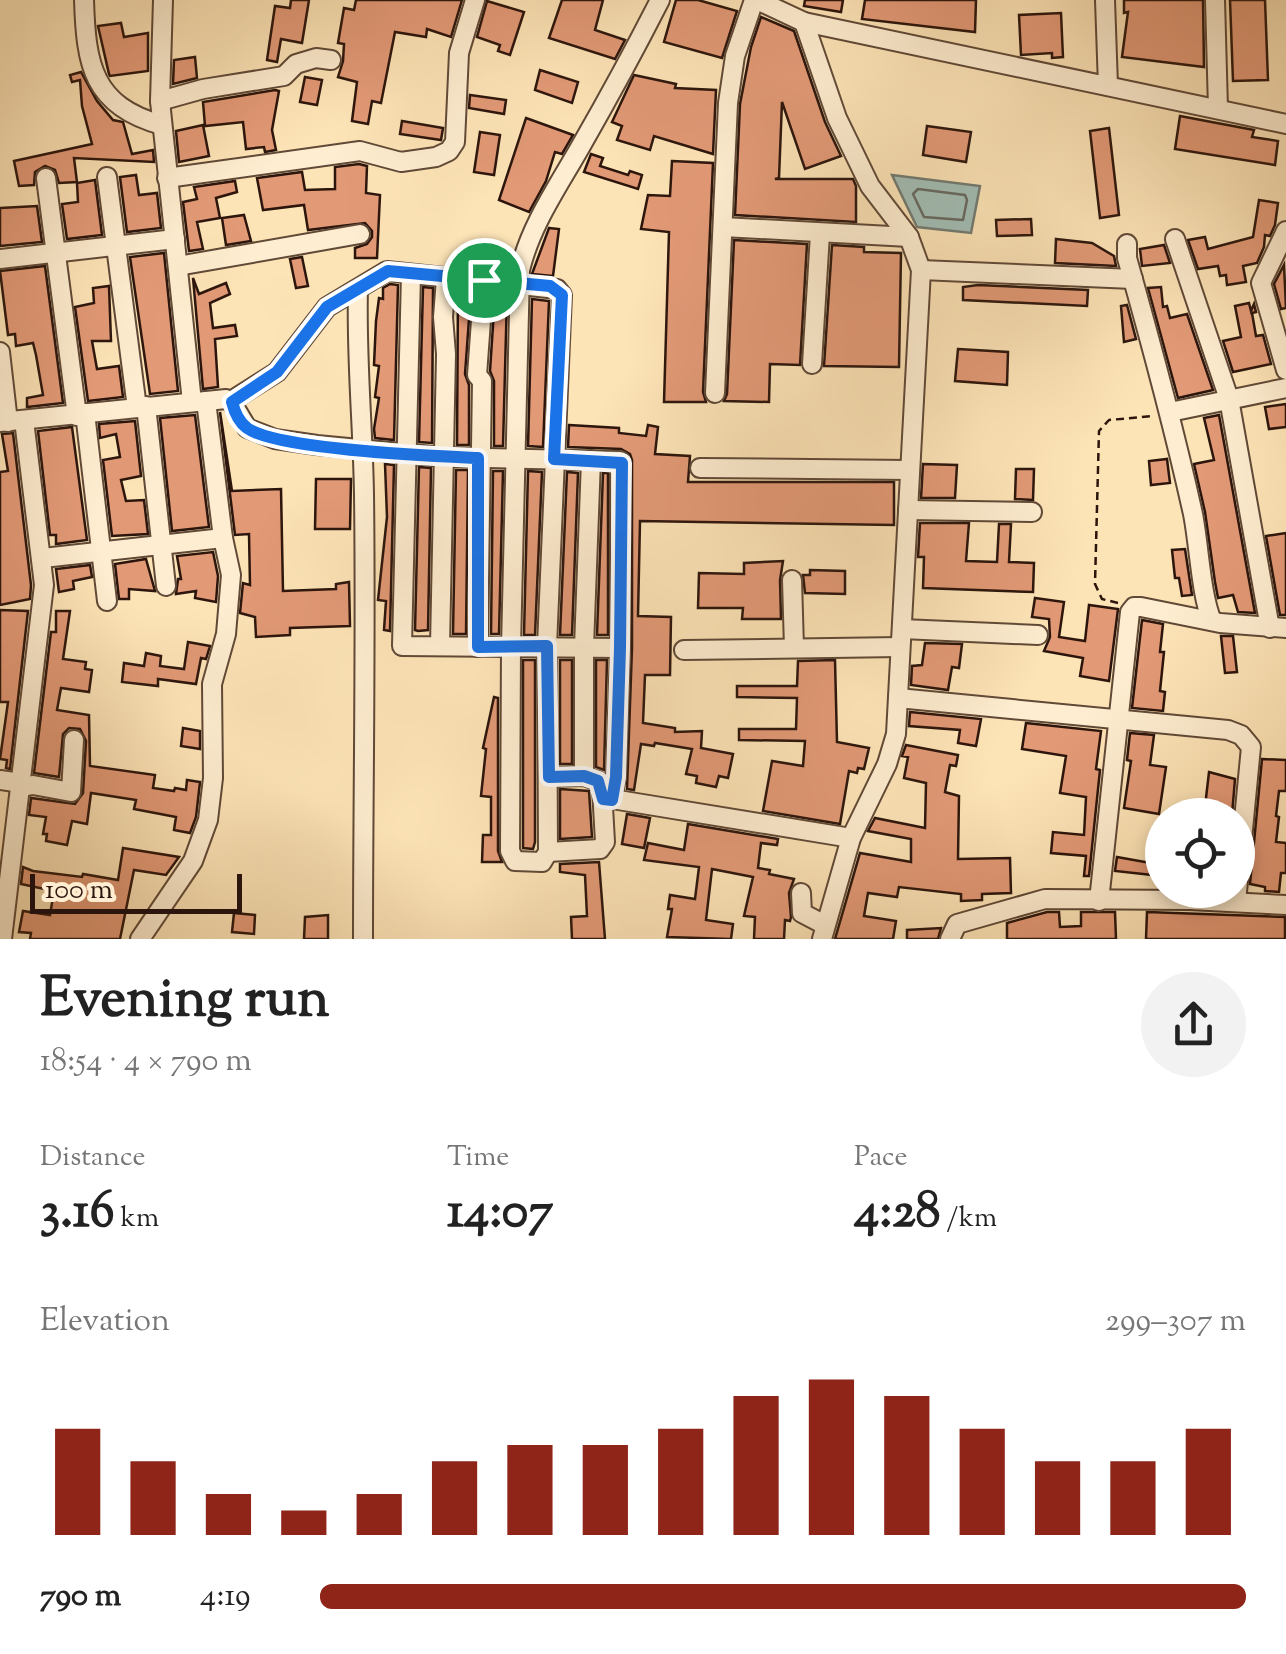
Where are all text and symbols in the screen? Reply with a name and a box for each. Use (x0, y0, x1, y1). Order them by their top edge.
pin (442, 238, 527, 323)
icon: arrive (457, 253, 512, 308)
map controls (1145, 798, 1255, 908)
button: locate (1145, 798, 1255, 908)
scale bar (30, 869, 242, 914)
text: 100 m (45, 871, 113, 911)
text: Evening run (40, 962, 329, 1041)
button: share (1141, 972, 1246, 1077)
text: 18:54 · 4 × 790 m (40, 1039, 252, 1085)
text: Distance (40, 1138, 146, 1178)
text: Time (447, 1138, 509, 1178)
text: Pace (854, 1138, 908, 1178)
text: 3.16 (40, 1178, 115, 1250)
text: 14:07 (447, 1178, 553, 1250)
text: 4:28 (854, 1178, 941, 1250)
text: km (115, 1199, 159, 1239)
text: /km (941, 1199, 997, 1239)
text: Elevation (40, 1299, 170, 1345)
text: 299–307 m (1105, 1299, 1246, 1345)
text: 790 m (40, 1574, 121, 1620)
text: 4:19 (200, 1574, 251, 1620)

